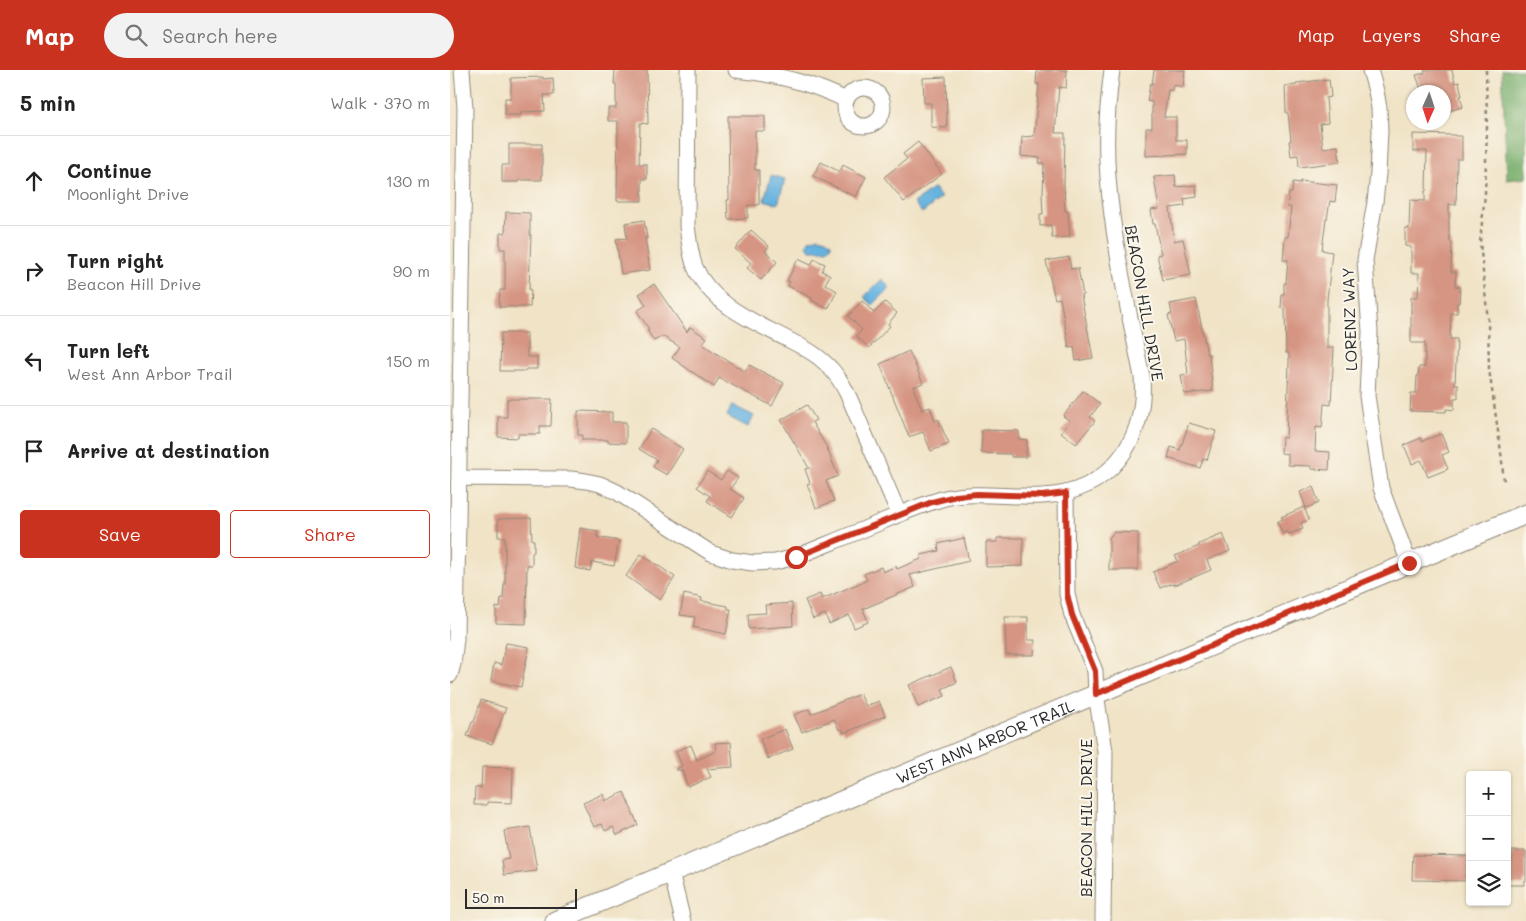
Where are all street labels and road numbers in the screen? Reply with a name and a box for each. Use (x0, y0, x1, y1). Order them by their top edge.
street label: BEACON HILL DRIVE (1121, 223, 1169, 383)
street label: LORENZ WAY (1337, 267, 1361, 371)
street label: WEST ANN ARBOR TRAIL (893, 694, 1078, 787)
street label: BEACON HILL DRIVE (1075, 739, 1096, 897)

